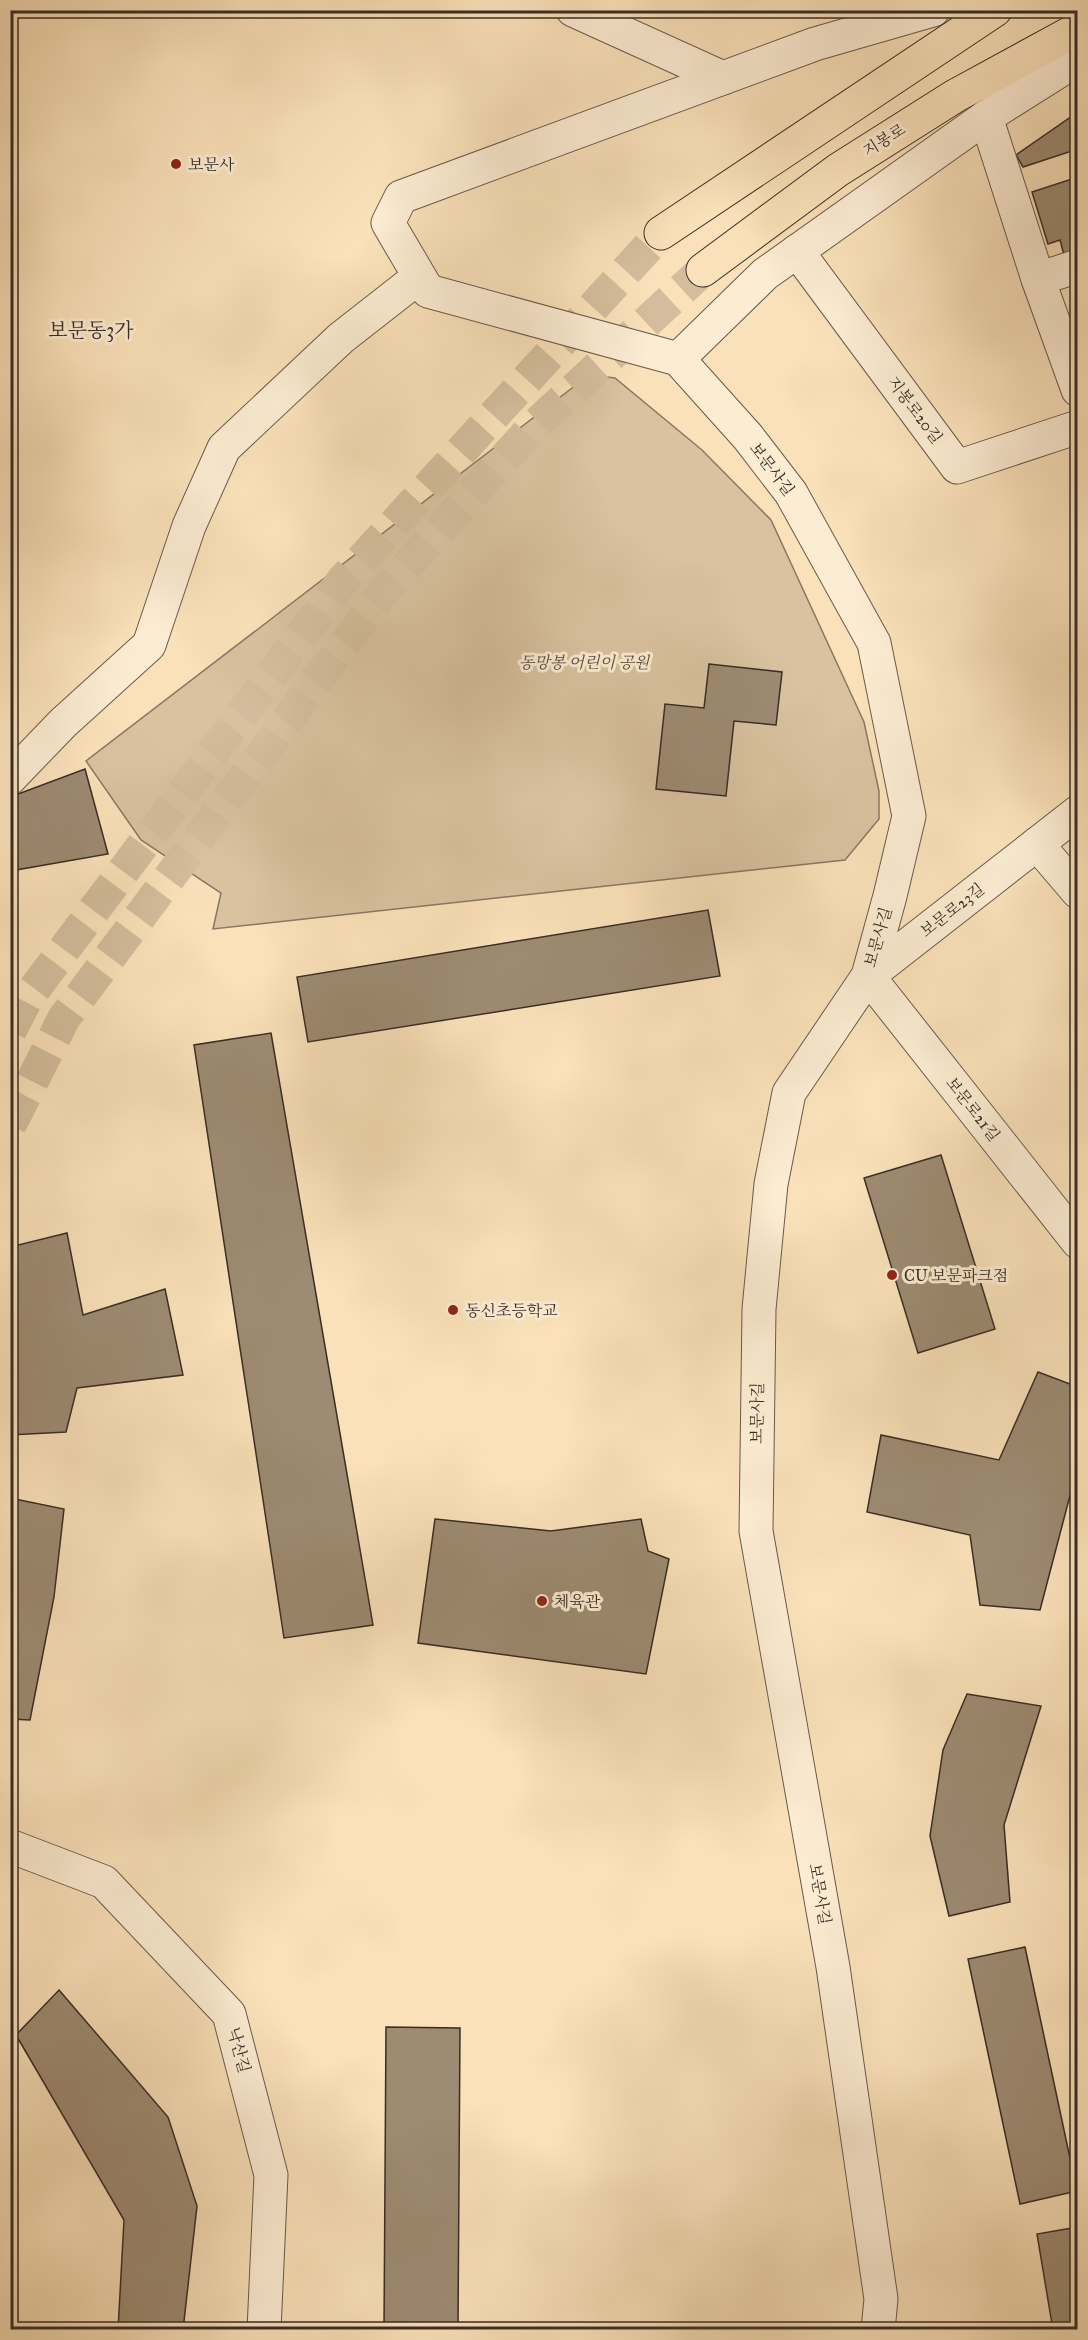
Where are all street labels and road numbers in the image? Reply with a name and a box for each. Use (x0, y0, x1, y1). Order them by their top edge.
street label: 지봉로 (859, 119, 909, 160)
street label: 지봉로20길 (884, 373, 946, 447)
street label: 보문사길 (746, 439, 798, 499)
street label: 보문로23길 (916, 879, 988, 941)
street label: 보문사길 (860, 905, 896, 969)
street label: 보문로21길 (942, 1073, 1004, 1145)
street label: 보문사길 (747, 1382, 767, 1444)
street label: 보문사길 (805, 1862, 835, 1926)
street label: 낙산길 (224, 2025, 254, 2075)

